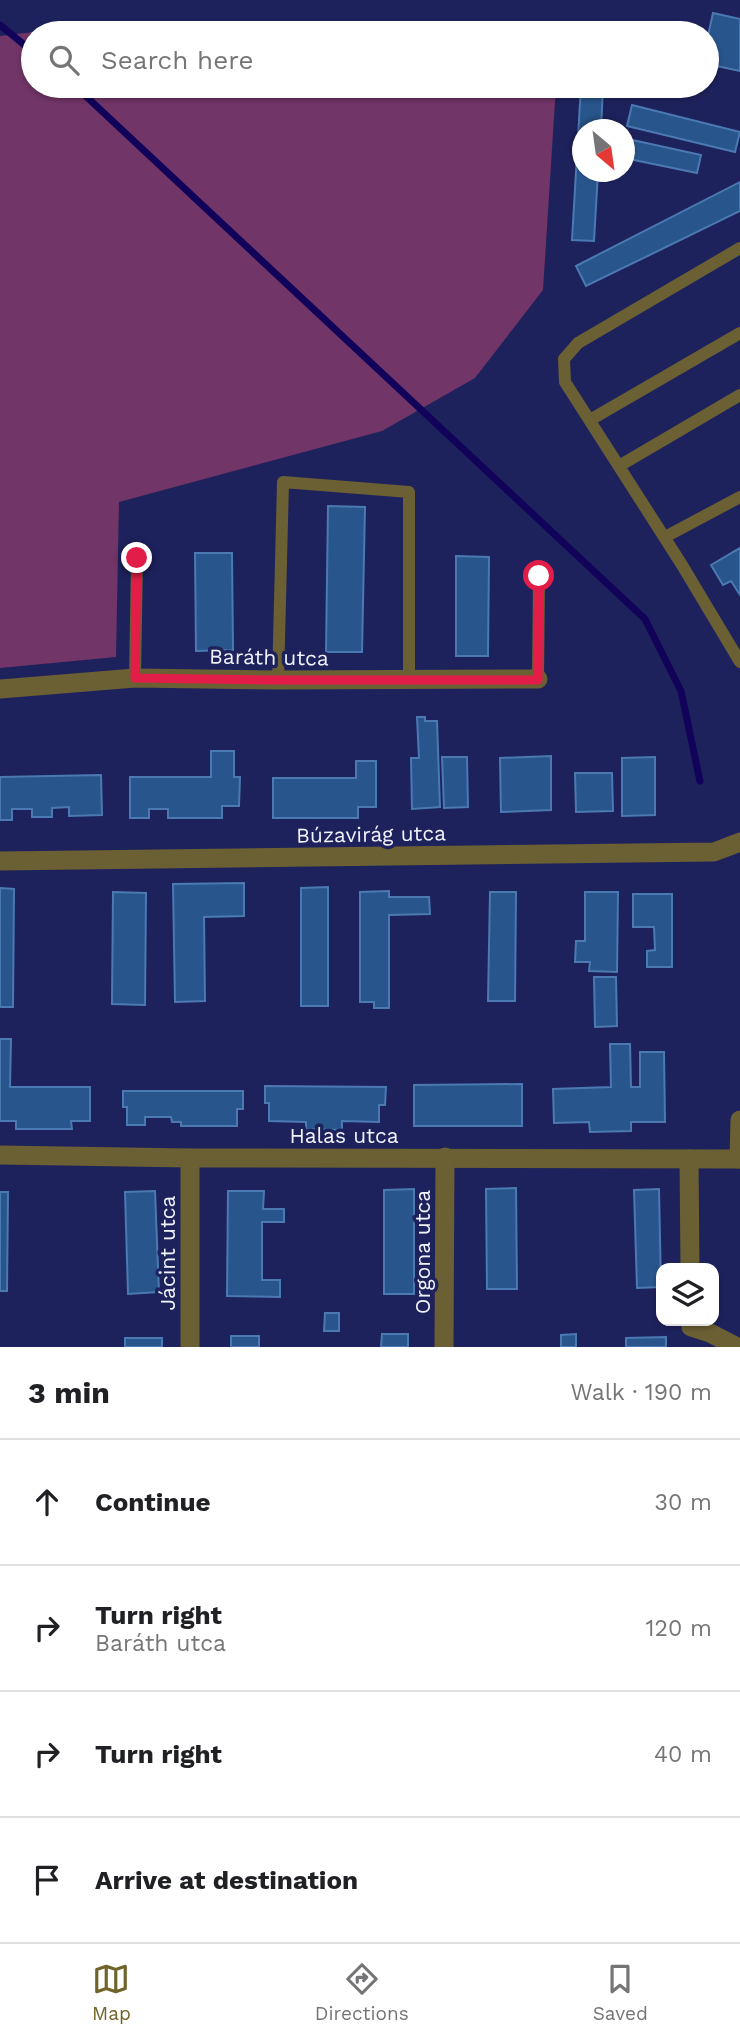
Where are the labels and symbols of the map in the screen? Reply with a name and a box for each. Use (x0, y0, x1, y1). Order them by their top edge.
north arrow (572, 119, 635, 182)
route end (121, 542, 152, 573)
route start (523, 560, 554, 591)
street label: Baráth utca (209, 643, 329, 671)
street label: Búzavirág utca (296, 820, 446, 848)
street label: Halas utca (289, 1123, 399, 1148)
street label: Orgona utca (410, 1190, 435, 1314)
street label: Jácint utca (155, 1195, 180, 1310)

